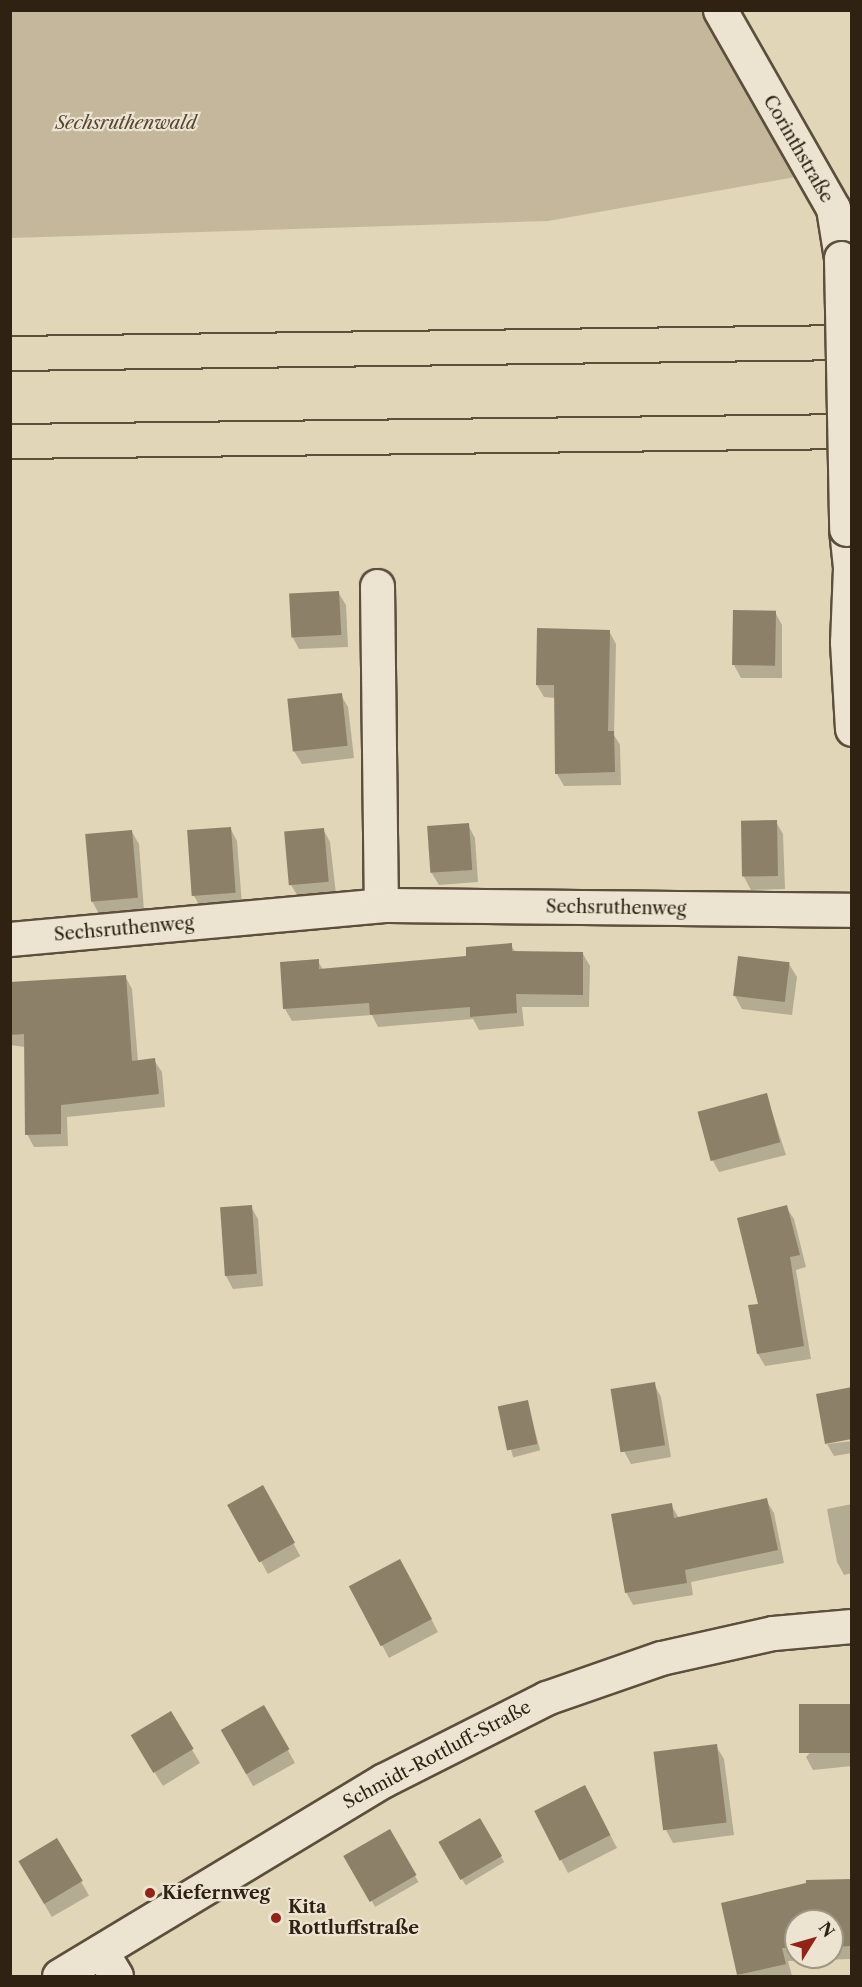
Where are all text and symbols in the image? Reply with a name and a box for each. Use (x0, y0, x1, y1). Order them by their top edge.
street label: Corinthstraße (759, 91, 837, 207)
park label: Sechsruthenwald (56, 112, 196, 134)
street label: Sechsruthenweg (546, 896, 686, 920)
street label: Sechsruthenweg (53, 912, 195, 946)
street label: Schmidt-Rottluff-Straße (339, 1696, 535, 1814)
place label: Kiefernweg (162, 1882, 270, 1904)
marker: Kiefernweg (143, 1886, 157, 1900)
place label: Kita Rottluffstraße (288, 1897, 419, 1940)
north arrow (784, 1909, 844, 1969)
marker: Kita Rottluffstraße (269, 1911, 283, 1925)
text: N (815, 1918, 839, 1941)

